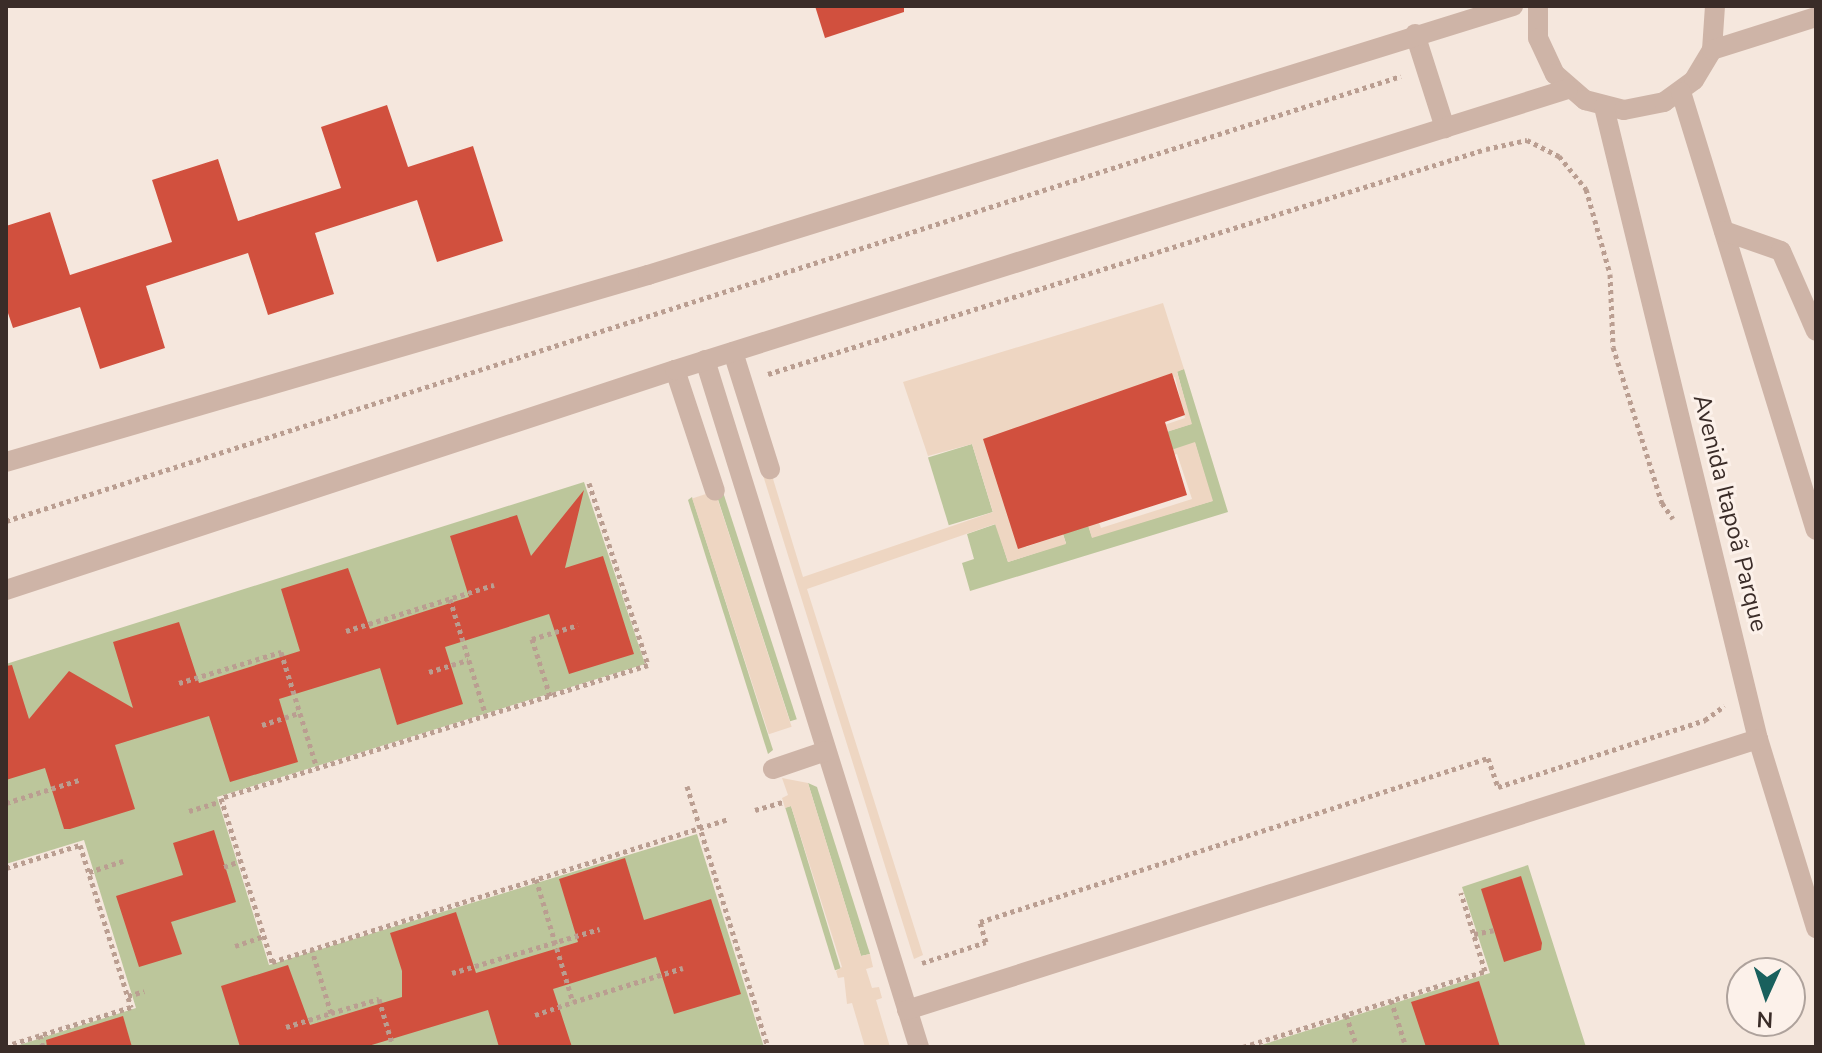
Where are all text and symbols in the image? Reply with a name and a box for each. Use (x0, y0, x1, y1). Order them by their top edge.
street label: Avenida Itapoã Parque (1687, 391, 1773, 635)
north arrow (1726, 957, 1806, 1037)
text: N (1756, 1004, 1774, 1034)

